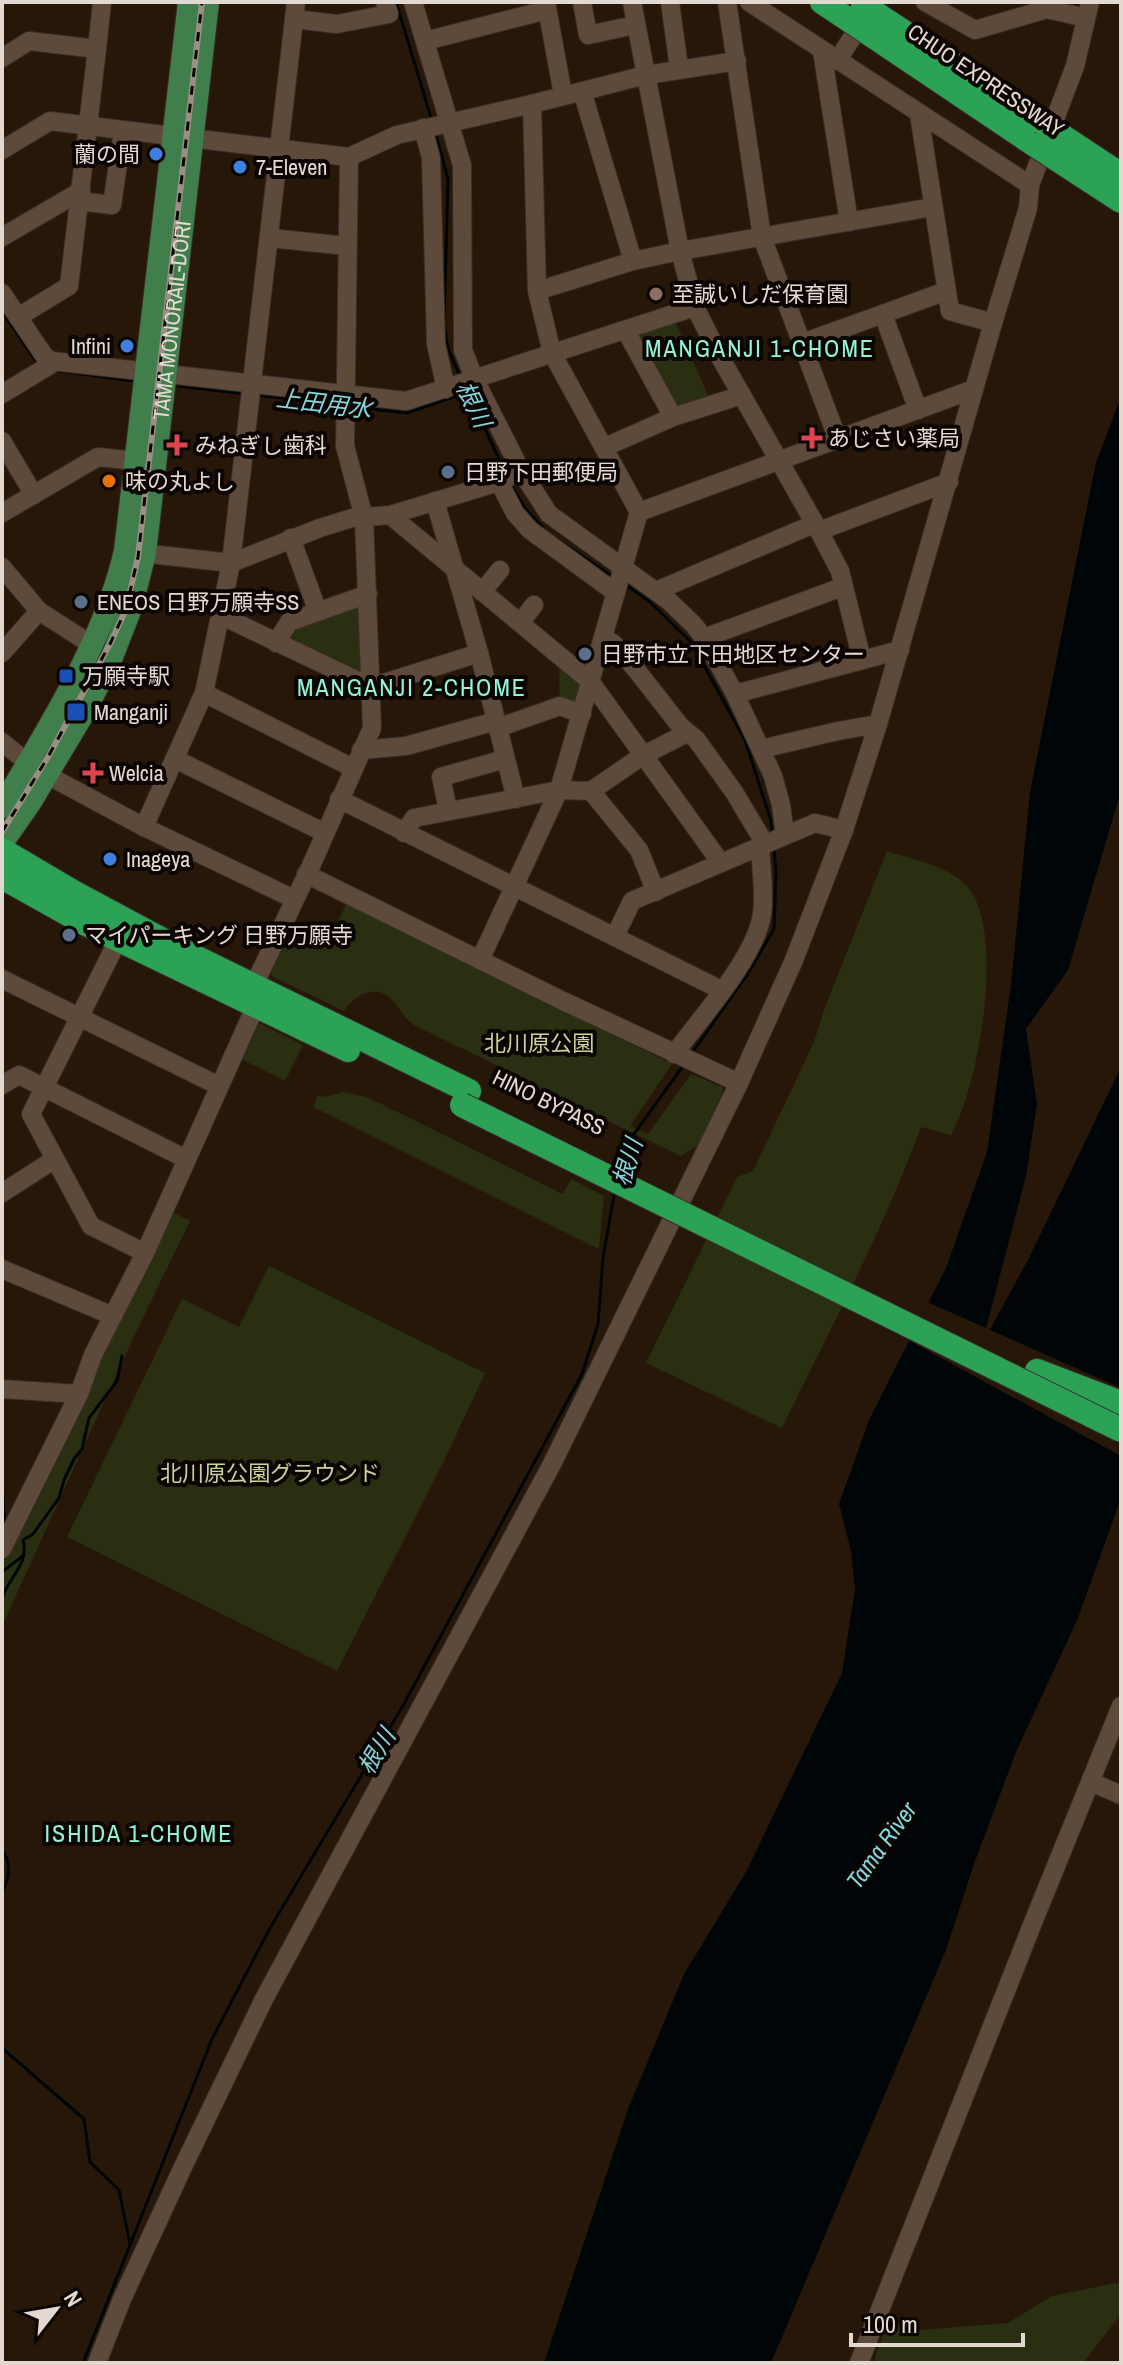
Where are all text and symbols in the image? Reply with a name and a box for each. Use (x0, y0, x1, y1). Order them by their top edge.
street label: CHUO EXPRESSWAY (902, 17, 1070, 143)
place label: 蘭の間 (74, 139, 140, 169)
marker: 蘭の間 (147, 145, 165, 163)
place label: 7-Eleven (256, 152, 327, 182)
marker: 7-Eleven (231, 158, 249, 176)
street label: TAMA MONORAIL-DORI (145, 219, 198, 421)
place label: 至誠いしだ保育園 (672, 279, 848, 309)
marker: 至誠いしだ保育園 (647, 285, 665, 303)
place label: Infini (71, 331, 111, 361)
district label: MANGANJI 1-CHOME (645, 332, 875, 364)
marker: Infini (118, 337, 136, 355)
water label: 根川 (449, 375, 500, 435)
water label: 上田用水 (274, 381, 377, 425)
place label: あじさい薬局 (828, 423, 960, 453)
marker: あじさい薬局 (803, 429, 821, 447)
place label: みねぎし歯科 (195, 430, 327, 460)
marker: みねぎし歯科 (166, 434, 188, 456)
place label: 日野下田郵便局 (464, 457, 618, 487)
marker: 日野下田郵便局 (439, 463, 457, 481)
place label: 味の丸よし (125, 466, 235, 496)
marker: 味の丸よし (100, 472, 118, 490)
place label: ENEOS 日野万願寺SS (97, 587, 299, 617)
marker: ENEOS 日野万願寺SS (72, 593, 90, 611)
place label: 日野市立下田地区センター (601, 639, 865, 669)
marker: 日野市立下田地区センター (576, 645, 594, 663)
place label: 万願寺駅 (82, 661, 170, 691)
marker: 万願寺駅 (57, 667, 75, 685)
district label: MANGANJI 2-CHOME (297, 671, 527, 703)
place label: Manganji (94, 697, 168, 727)
marker: Manganji (65, 701, 87, 723)
place label: Welcia (109, 758, 164, 788)
marker: Welcia (84, 764, 102, 782)
place label: Inageya (126, 844, 190, 874)
marker: Inageya (101, 850, 119, 868)
place label: マイパーキング 日野万願寺 (85, 920, 353, 950)
marker: マイパーキング 日野万願寺 (60, 926, 78, 944)
park label: 北川原公園 (484, 1028, 594, 1058)
street label: HINO BYPASS (488, 1062, 610, 1142)
water label: 根川 (605, 1132, 650, 1190)
park label: 北川原公園グラウンド (160, 1458, 380, 1488)
water label: 根川 (350, 1720, 404, 1780)
water label: Tama River (839, 1794, 924, 1895)
district label: ISHIDA 1-CHOME (45, 1817, 233, 1849)
north arrow (16, 2269, 96, 2349)
text: N (57, 2285, 89, 2312)
scale bar (851, 2297, 1023, 2347)
text: 100 m (863, 2308, 918, 2340)

